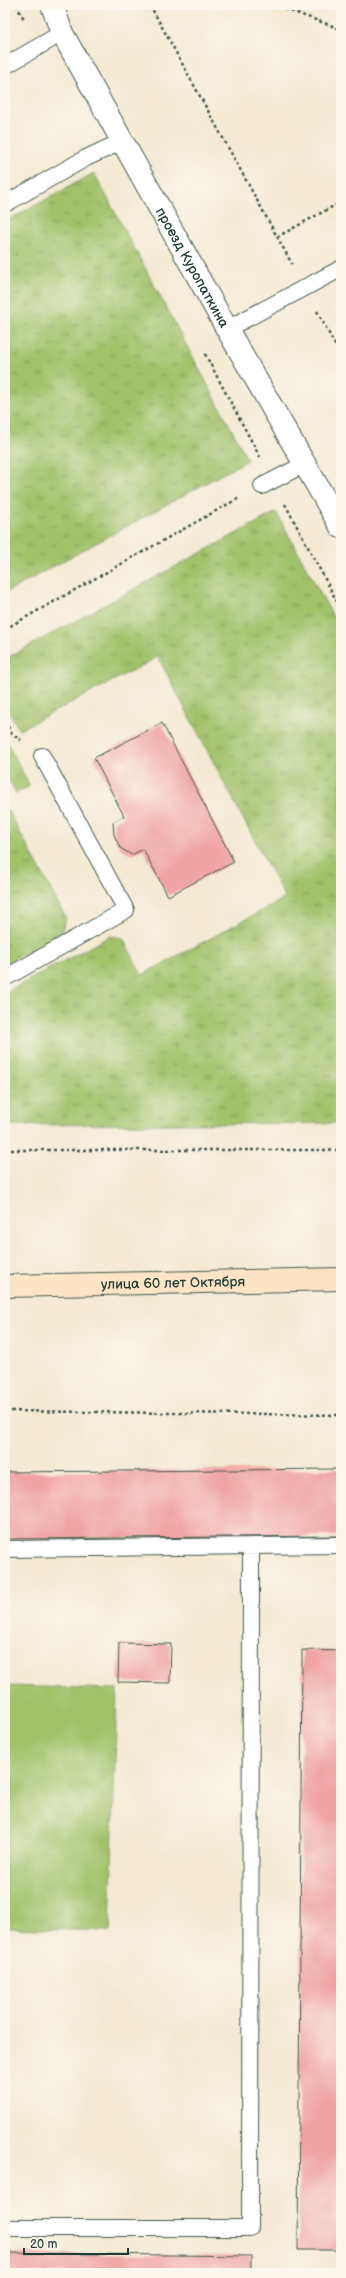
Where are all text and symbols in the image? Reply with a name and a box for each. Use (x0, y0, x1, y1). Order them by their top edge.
street label: проезд Куропаткина (152, 204, 233, 331)
street label: улица 60 лет Октября (101, 1272, 246, 1293)
scale bar (24, 2230, 128, 2256)
text: 20 m (30, 2237, 57, 2252)

